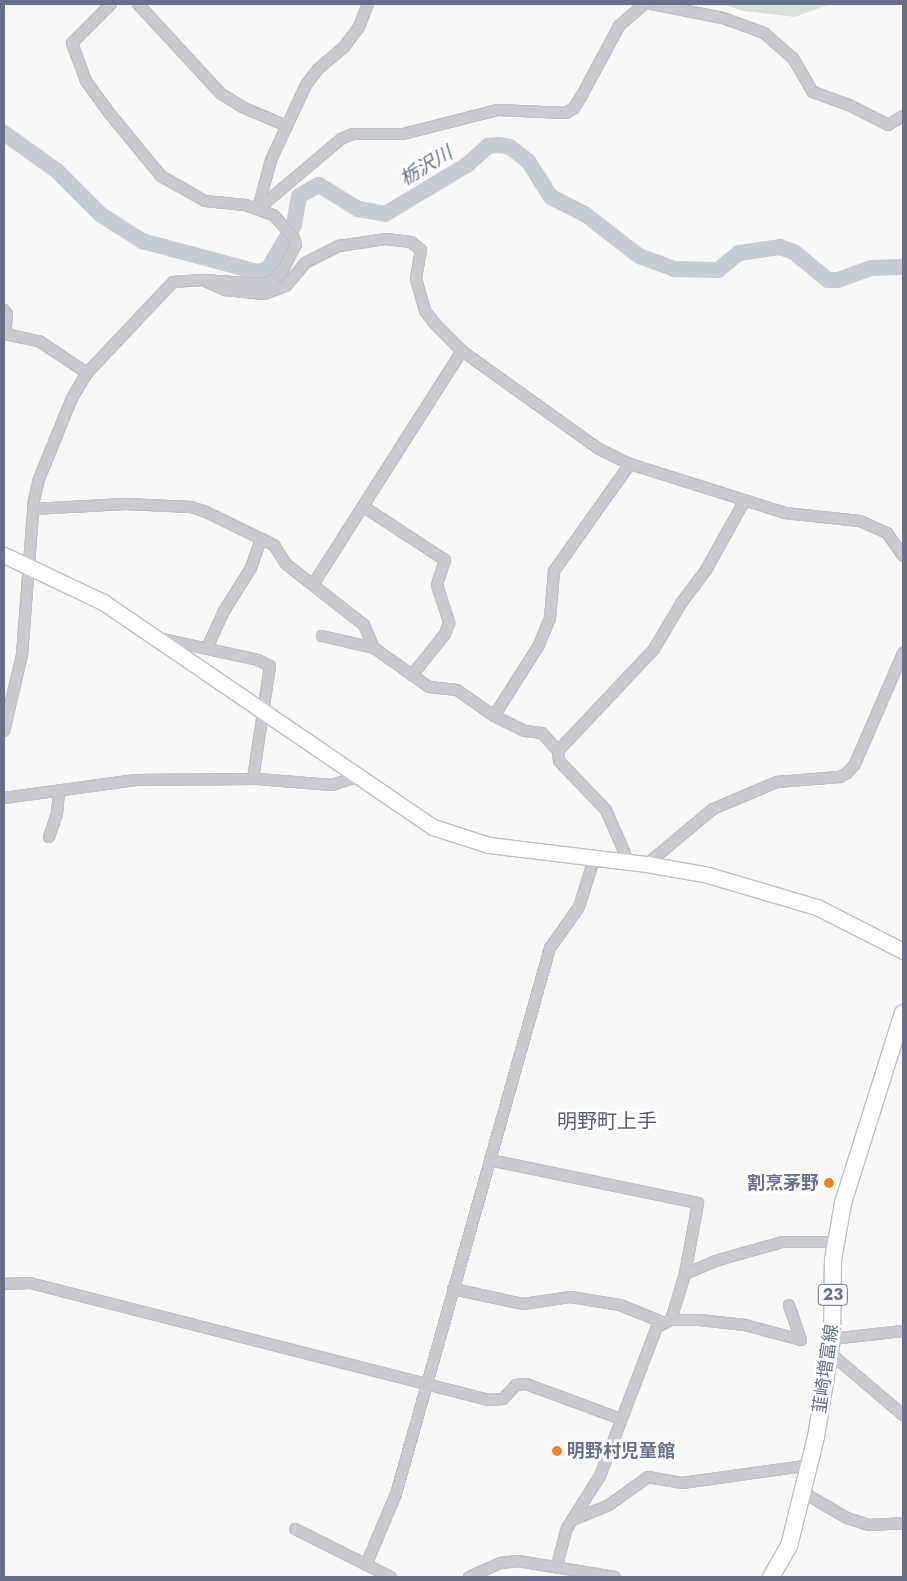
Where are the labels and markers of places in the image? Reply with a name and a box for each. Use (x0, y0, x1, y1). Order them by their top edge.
place label: 割烹茅野 (747, 1172, 819, 1194)
marker: 割烹茅野 (823, 1177, 835, 1189)
place label: 明野村児童館 (567, 1440, 675, 1462)
marker: 明野村児童館 (551, 1445, 563, 1457)

